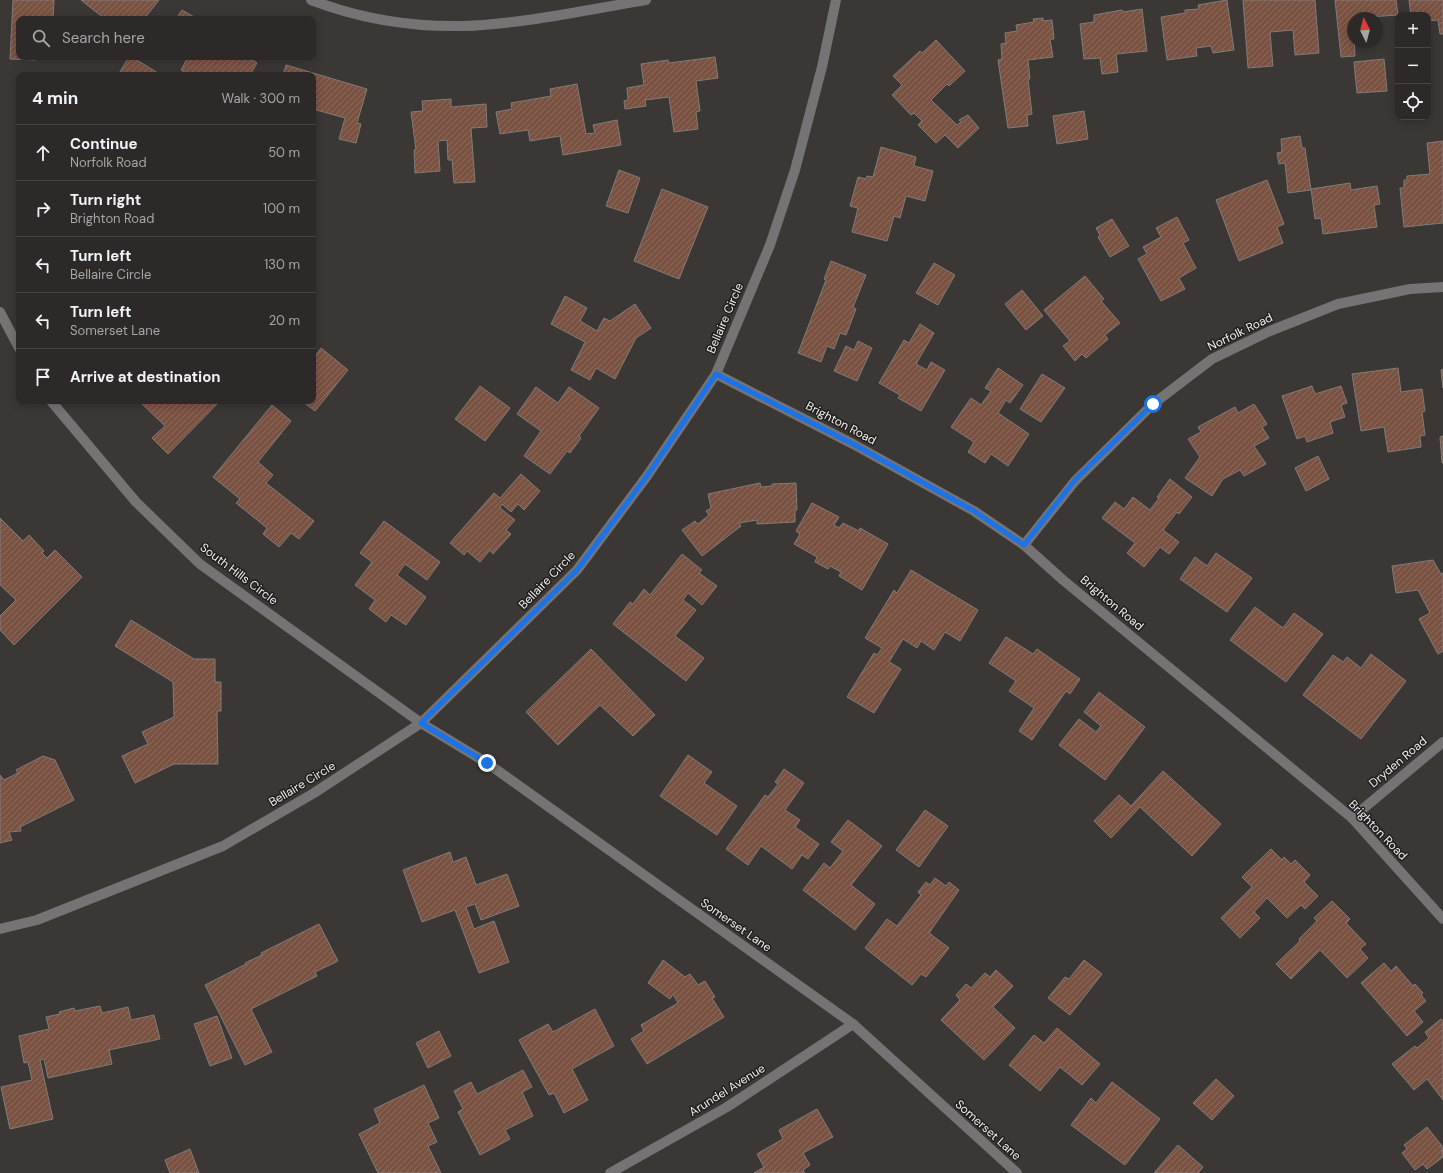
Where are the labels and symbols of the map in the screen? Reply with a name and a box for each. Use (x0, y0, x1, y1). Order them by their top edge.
north arrow (1347, 12, 1383, 48)
street label: Bellaire Circle (703, 280, 747, 356)
street label: Norfolk Road (1205, 309, 1275, 355)
route start (1144, 395, 1162, 413)
street label: Brighton Road (803, 398, 879, 448)
street label: South Hills Circle (197, 539, 281, 609)
street label: Bellaire Circle (515, 547, 579, 613)
street label: Brighton Road (1077, 572, 1147, 634)
street label: Dryden Road (1366, 733, 1430, 791)
route end (478, 754, 496, 772)
street label: Bellaire Circle (266, 758, 338, 810)
street label: Brighton Road (1345, 796, 1411, 864)
street label: Somerset Lane (697, 895, 775, 955)
street label: Arundel Avenue (686, 1060, 768, 1120)
street label: Somerset Lane (952, 1096, 1024, 1164)

